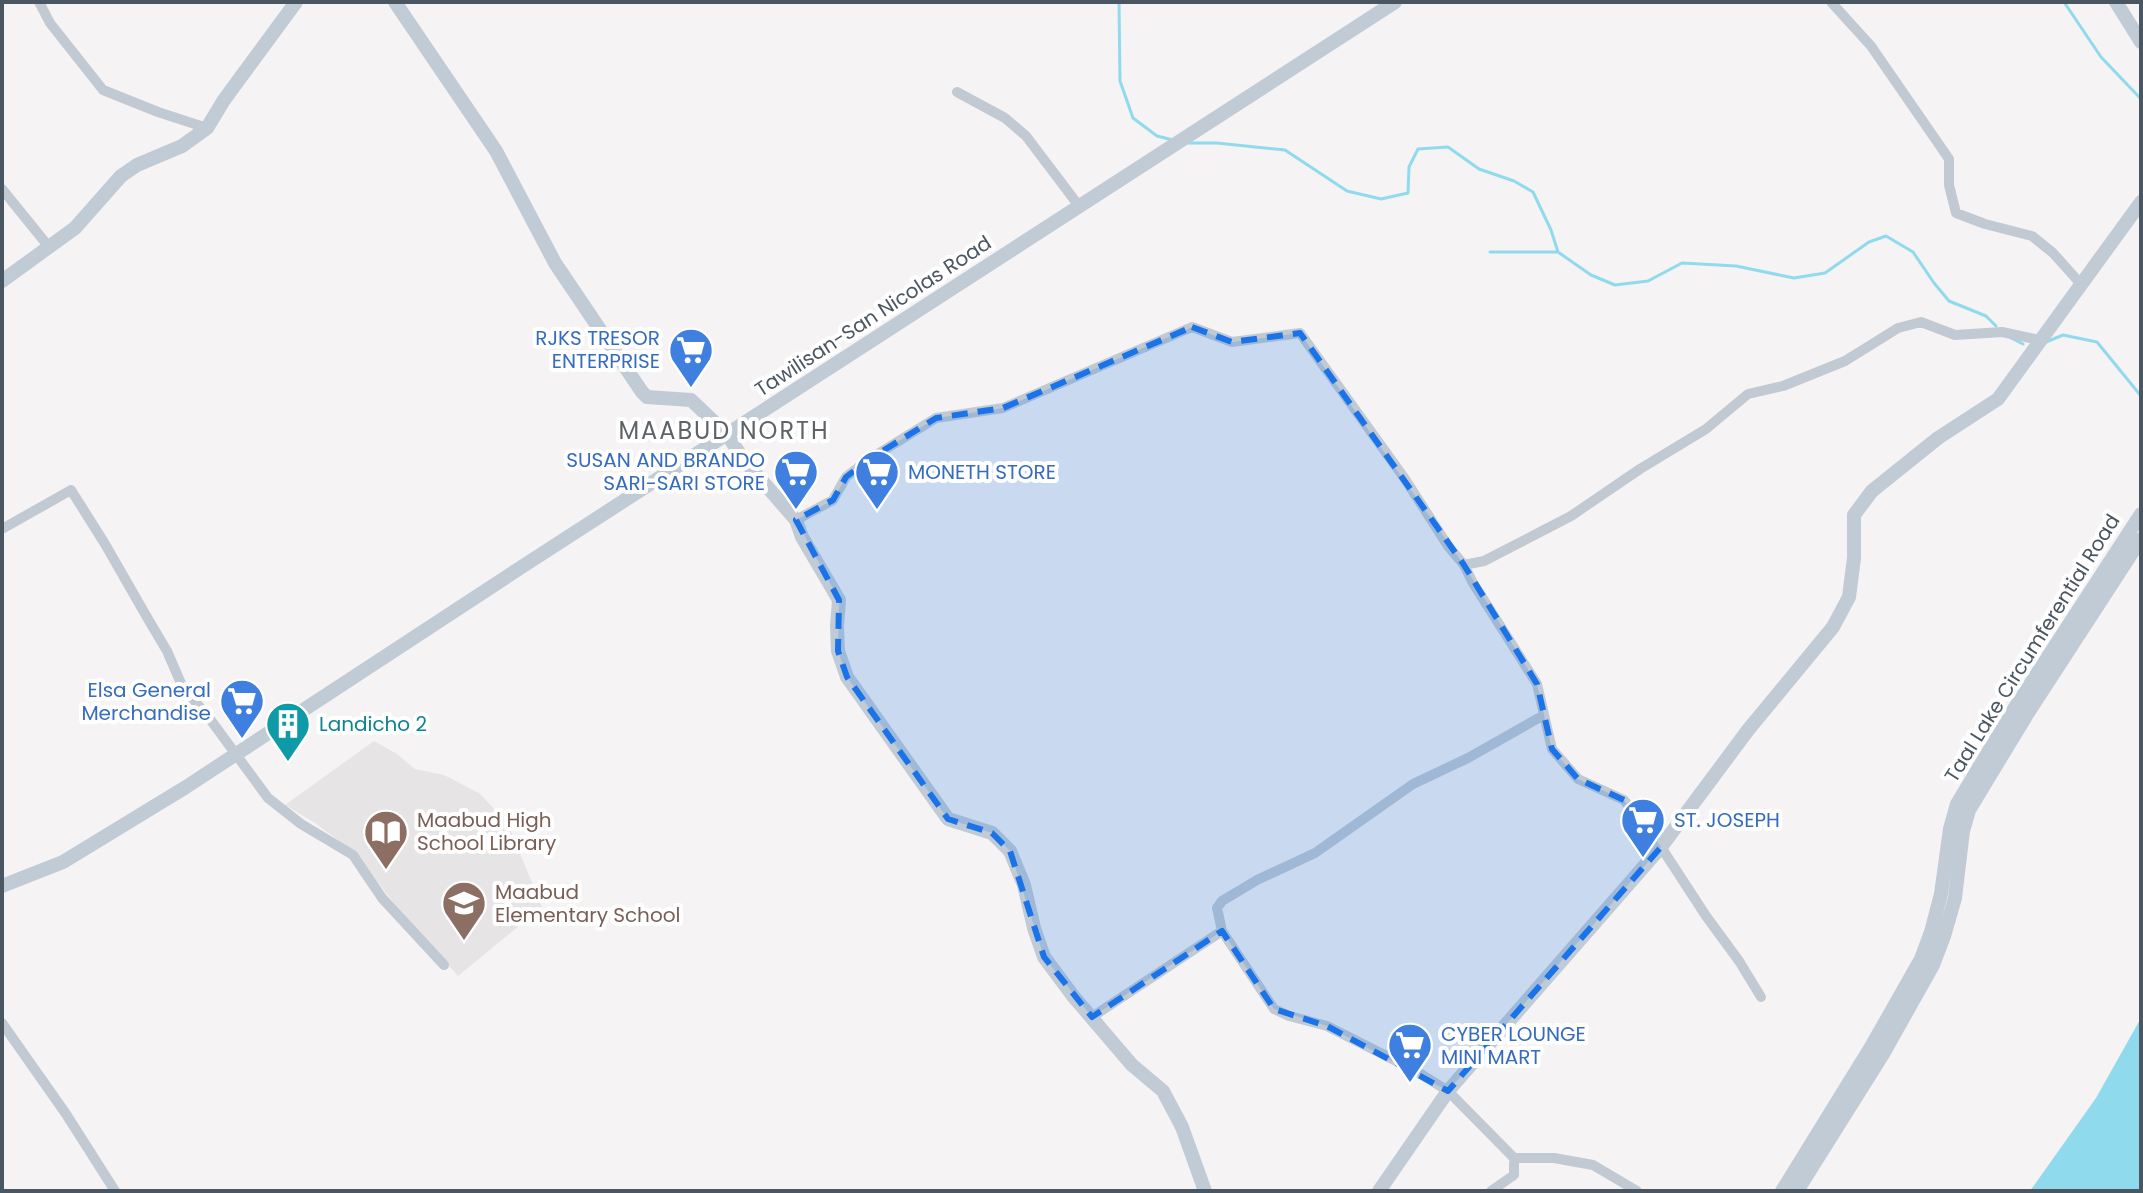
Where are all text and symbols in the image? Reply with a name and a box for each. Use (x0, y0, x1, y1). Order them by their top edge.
street label: Tawilisan-San Nicolas Road (749, 229, 997, 403)
place label: RJKS TRESOR ENTERPRISE (535, 324, 660, 375)
supermarket icon: RJKS TRESOR ENTERPRISE (667, 326, 715, 389)
district label: MAABUD NORTH (618, 414, 830, 447)
place label: SUSAN AND BRANDO SARI-SARI STORE (566, 446, 765, 497)
supermarket icon: SUSAN AND BRANDO SARI-SARI STORE (772, 448, 820, 511)
supermarket icon: MONETH STORE (853, 448, 901, 511)
place label: MONETH STORE (908, 458, 1056, 486)
street label: Taal Lake Circumferential Road (1938, 509, 2126, 787)
place label: Elsa General Merchandise (81, 676, 211, 727)
supermarket icon: Elsa General Merchandise (218, 677, 266, 740)
building icon: Landicho 2 (264, 700, 312, 763)
place label: Landicho 2 (319, 710, 427, 738)
supermarket icon: ST. JOSEPH (1619, 796, 1667, 859)
place label: Maabud High School Library (417, 806, 556, 857)
place label: ST. JOSEPH (1674, 806, 1780, 834)
library icon: Maabud High School Library (362, 808, 410, 871)
place label: Maabud Elementary School (495, 878, 680, 929)
school or university icon: Maabud Elementary School (440, 879, 488, 942)
place label: CYBER LOUNGE MINI MART (1441, 1020, 1586, 1071)
supermarket icon: CYBER LOUNGE MINI MART (1386, 1021, 1434, 1084)

